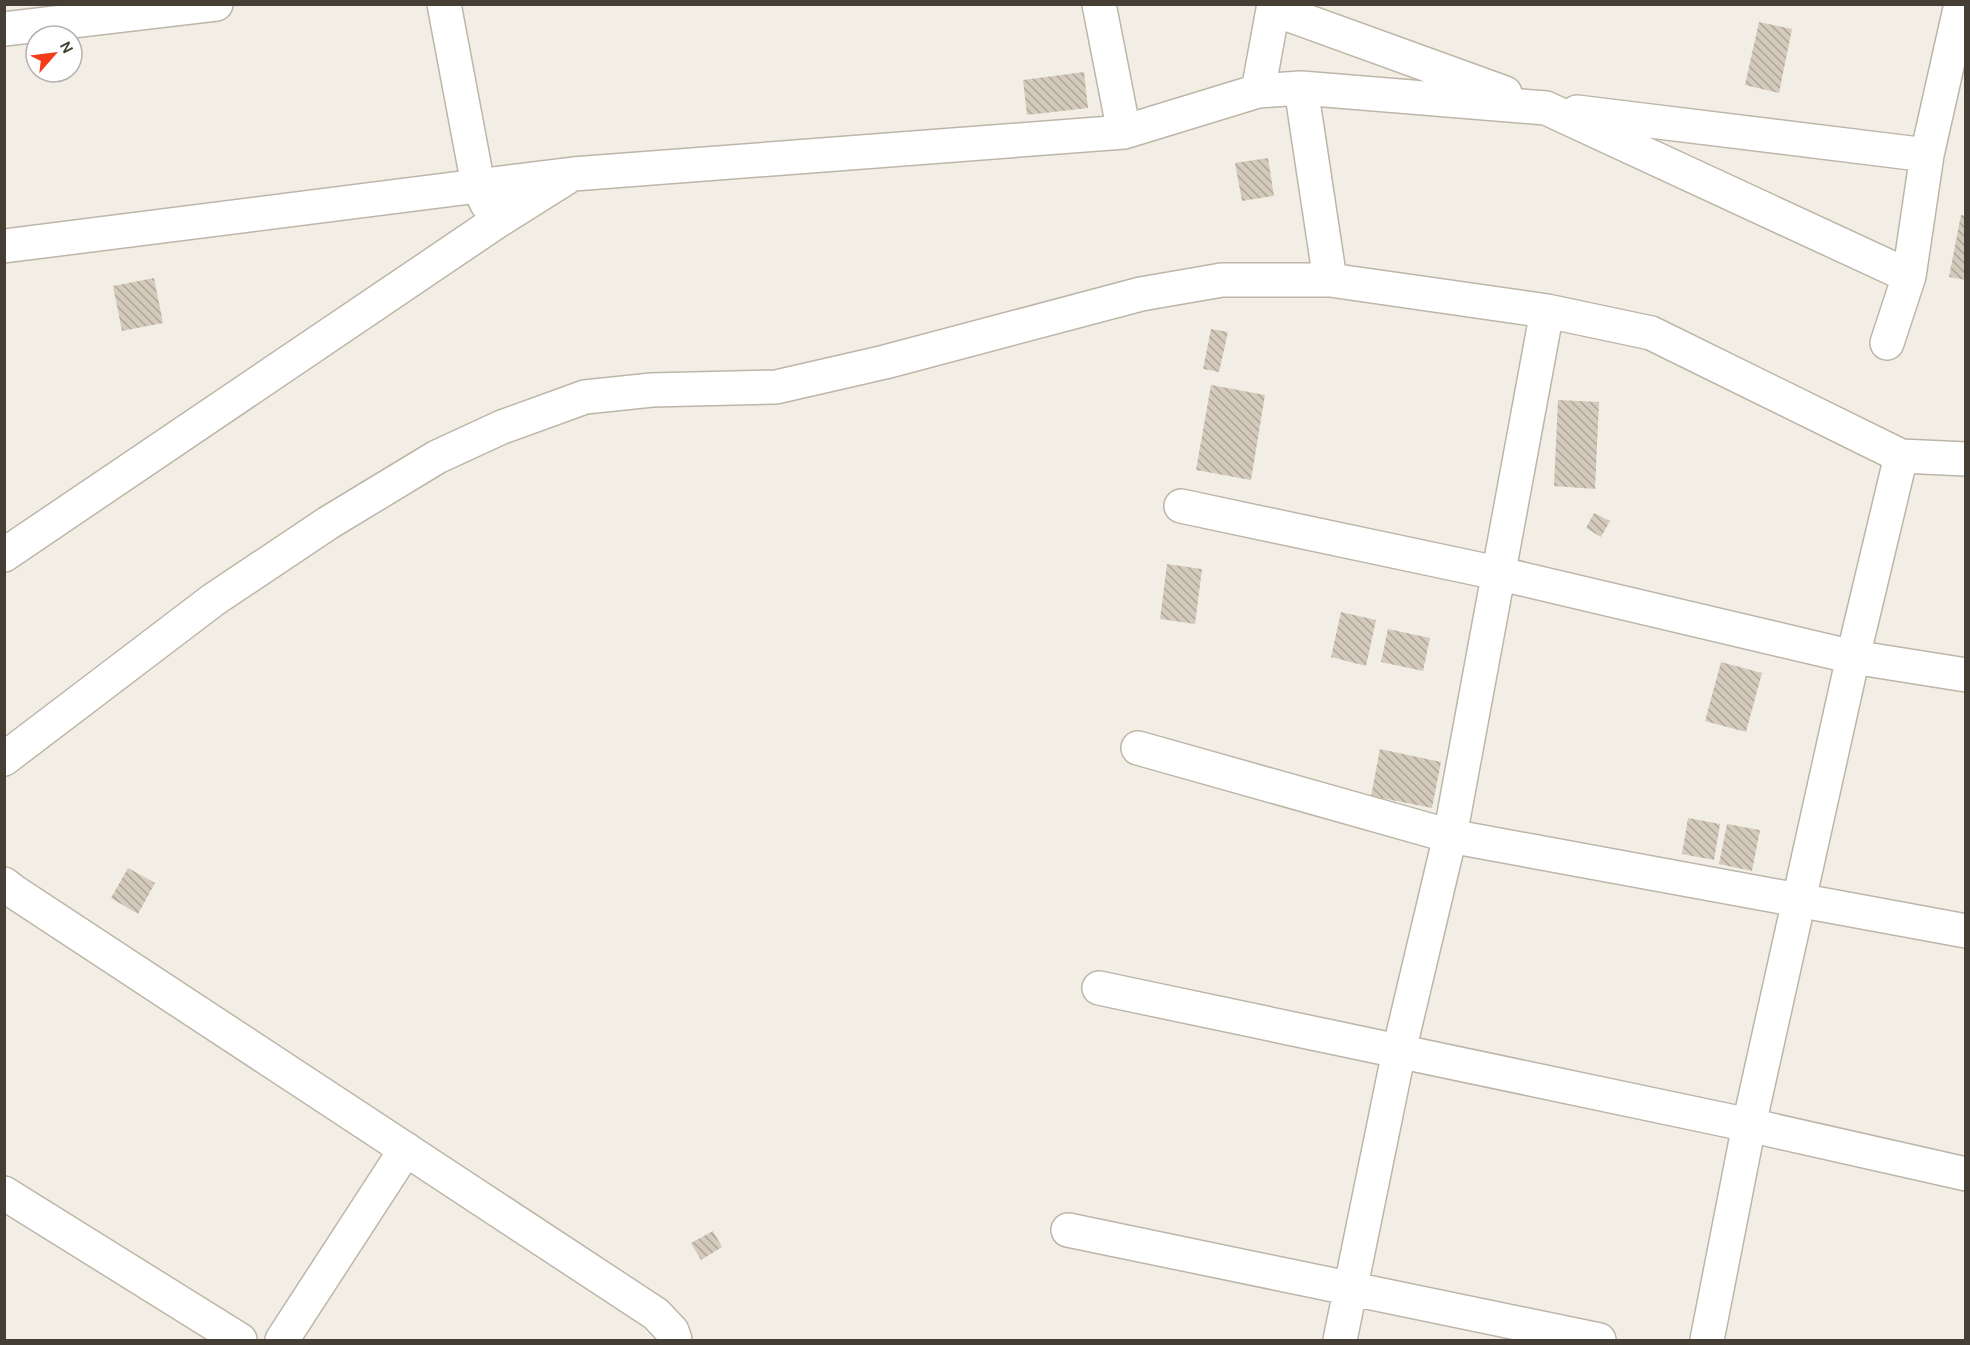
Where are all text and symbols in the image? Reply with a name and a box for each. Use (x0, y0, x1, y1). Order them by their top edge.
north arrow (24, 24, 84, 84)
text: N (56, 38, 78, 57)

